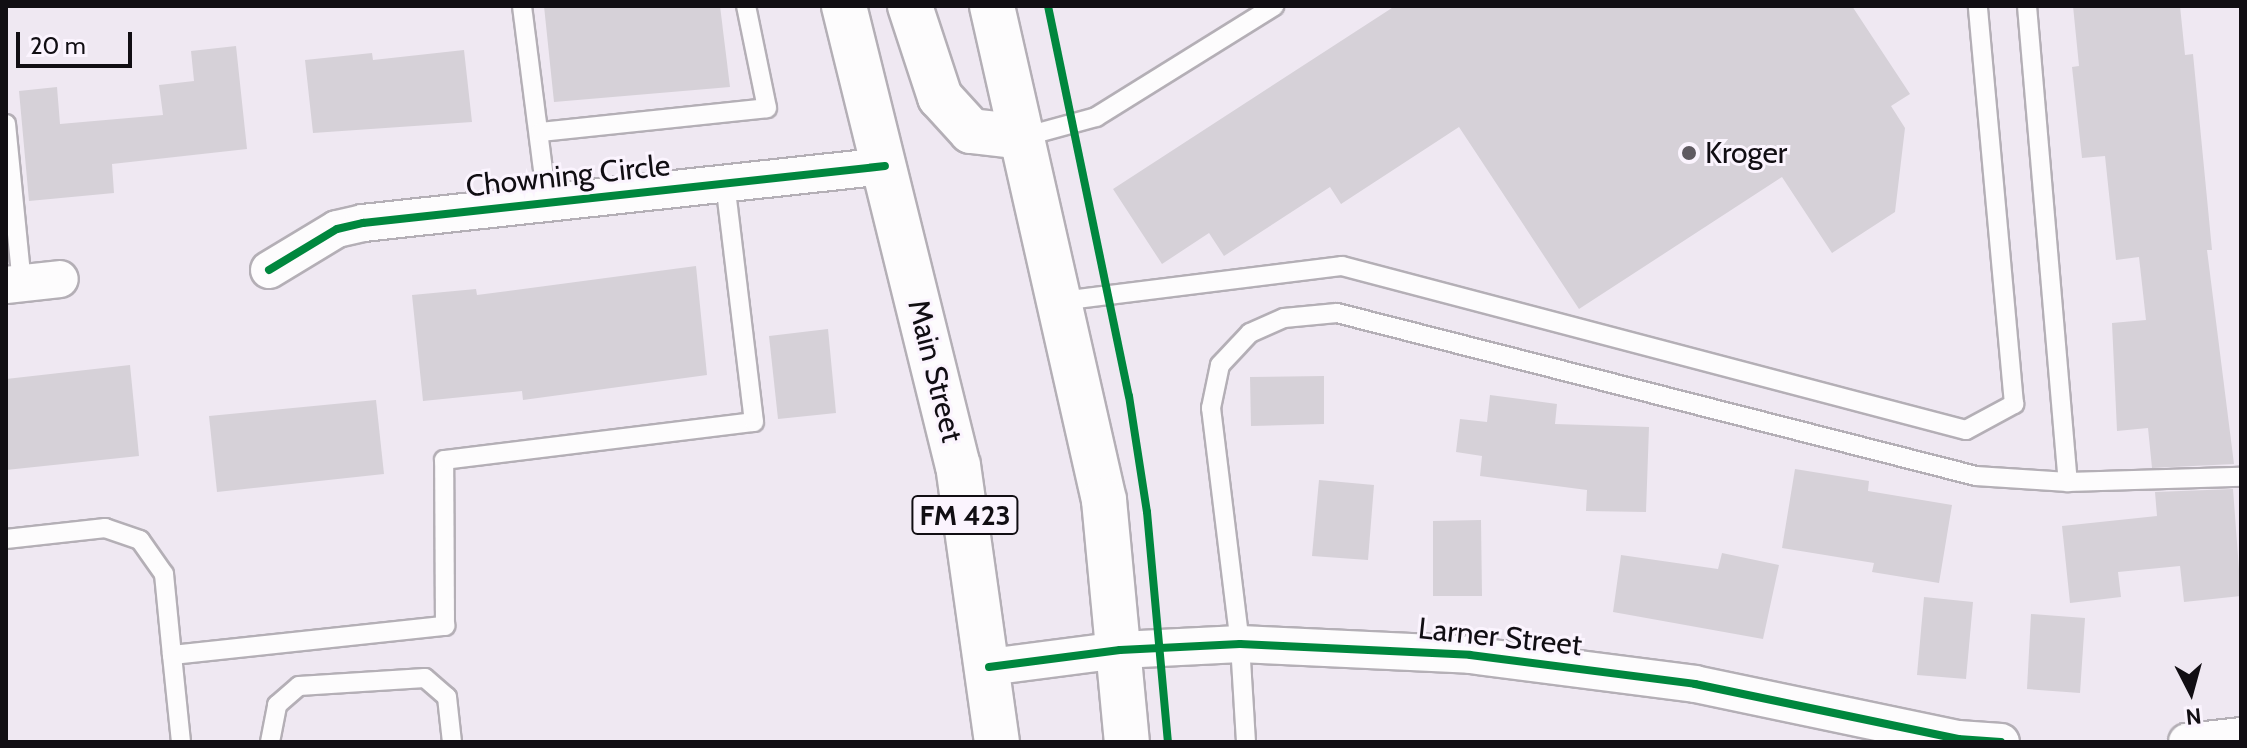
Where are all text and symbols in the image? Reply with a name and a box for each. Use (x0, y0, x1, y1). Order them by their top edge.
scale bar (20, 16, 136, 66)
text: 20 m (30, 31, 86, 60)
place label: Kroger (1705, 135, 1787, 171)
marker: Kroger (1680, 144, 1698, 162)
street label: Chowning Circle (464, 147, 672, 205)
street label: Main Street (900, 296, 970, 446)
road number: FM 423 (911, 491, 1019, 539)
street label: Larner Street (1416, 611, 1584, 663)
north arrow (2151, 652, 2231, 732)
text: N (2184, 702, 2203, 731)

